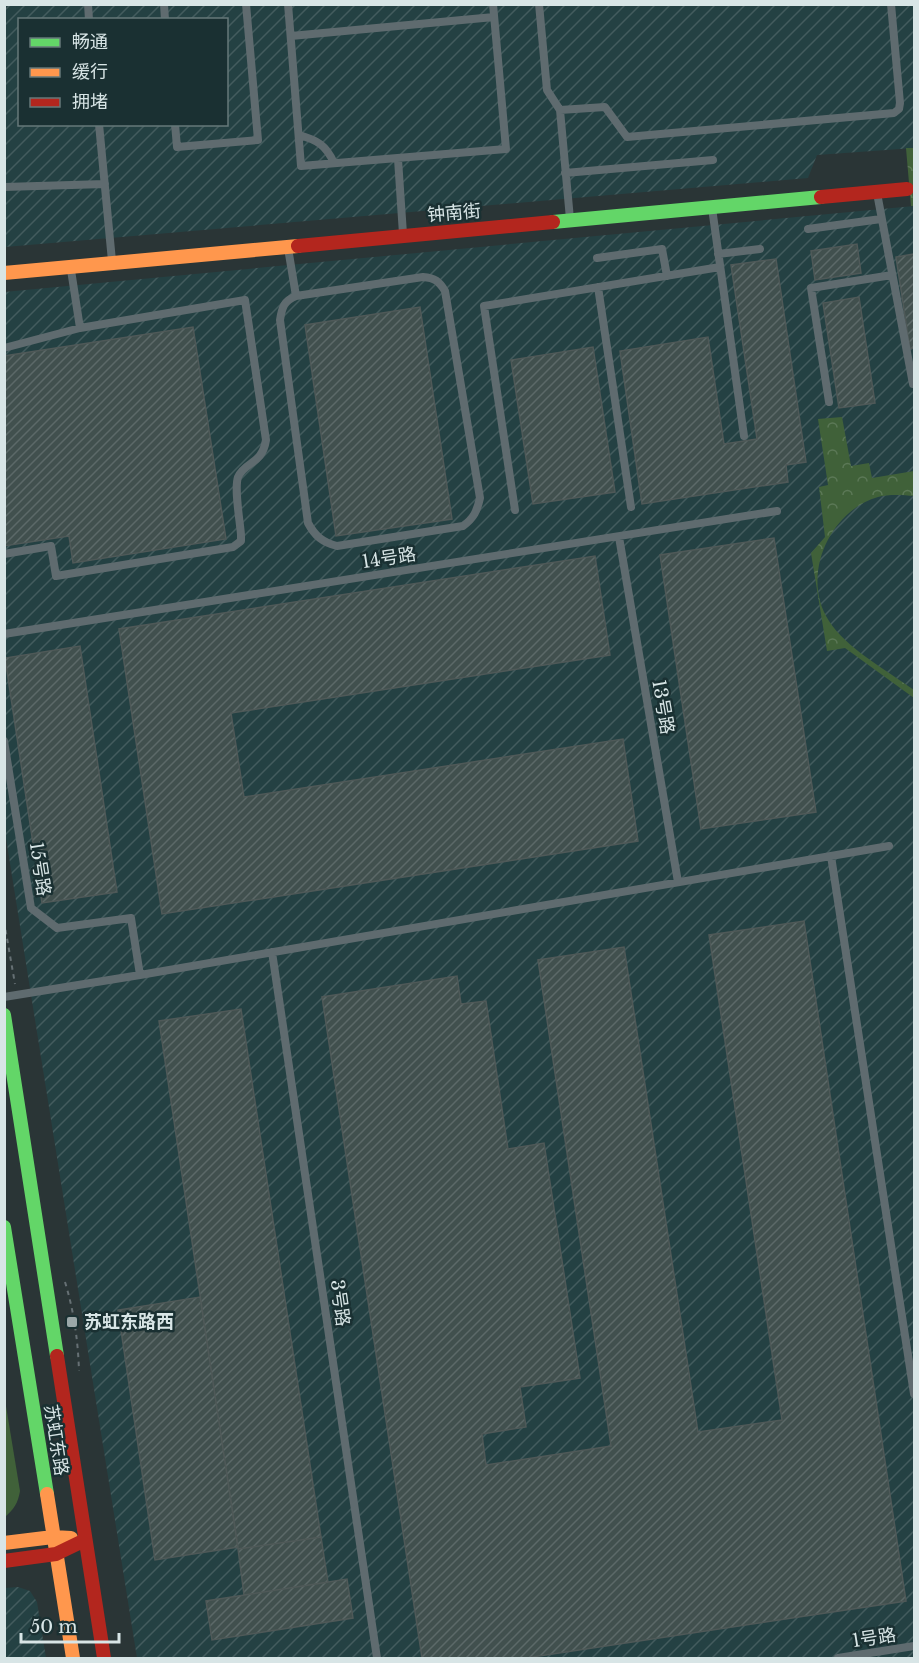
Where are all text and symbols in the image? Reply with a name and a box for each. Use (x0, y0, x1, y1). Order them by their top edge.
legend (18, 18, 228, 126)
text: 畅通 (72, 31, 108, 53)
text: 缓行 (72, 61, 108, 83)
text: 拥堵 (72, 91, 108, 113)
street label: 钟南街 (426, 200, 482, 226)
street label: 14号路 (360, 543, 418, 573)
street label: 13号路 (647, 678, 679, 736)
street label: 15号路 (25, 840, 55, 898)
street label: 3号路 (326, 1278, 354, 1328)
place label: 苏虹东路西 (84, 1311, 174, 1333)
marker: 苏虹东路西 (65, 1315, 79, 1329)
street label: 苏虹东路 (40, 1403, 72, 1477)
scale bar (21, 1606, 118, 1644)
text: 50 m (30, 1616, 78, 1638)
street label: 1号路 (851, 1624, 897, 1652)

